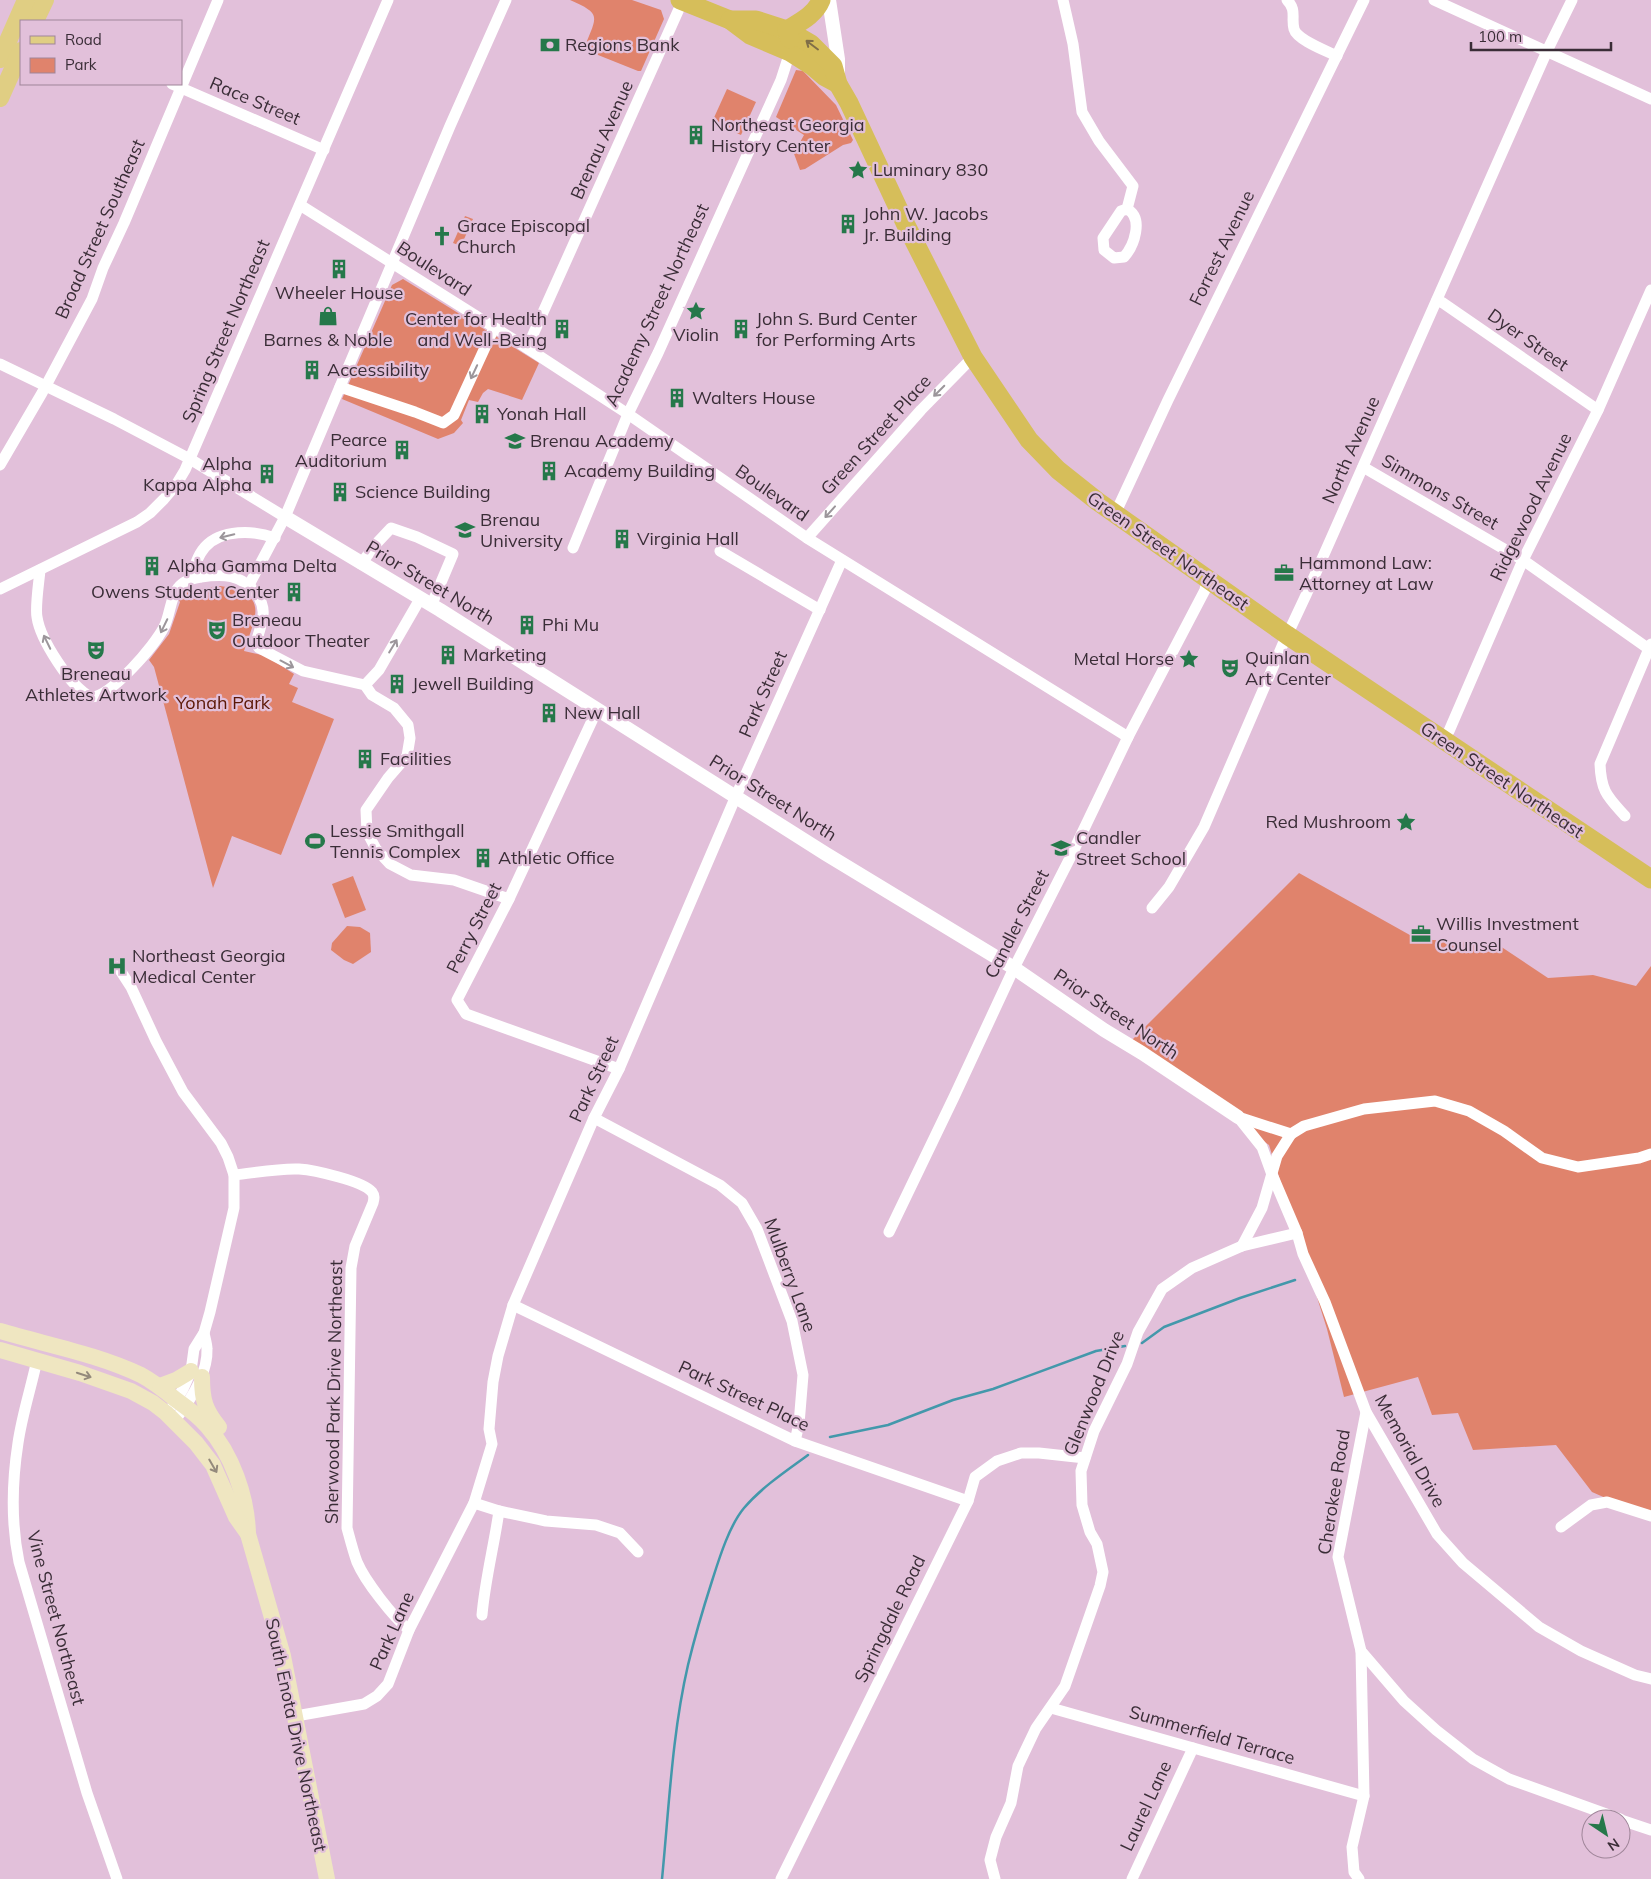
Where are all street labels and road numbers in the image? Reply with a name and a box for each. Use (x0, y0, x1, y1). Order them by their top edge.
street label: Race Street (206, 71, 304, 130)
street label: Brenau Avenue (565, 77, 638, 203)
street label: Broad Street Southeast (50, 135, 150, 322)
street label: Forrest Avenue (1184, 186, 1259, 309)
street label: Academy Street Northeast (599, 200, 714, 410)
street label: Spring Street Northeast (177, 236, 275, 426)
street label: Boulevard (393, 236, 476, 301)
street label: Dyer Street (1483, 303, 1573, 376)
street label: Green Street Place (815, 370, 936, 500)
street label: North Avenue (1317, 393, 1384, 507)
street label: Ridgewood Avenue (1485, 429, 1576, 585)
street label: Simmons Street (1378, 449, 1503, 534)
street label: Boulevard (731, 459, 813, 526)
street label: Green Street Northeast (1083, 486, 1254, 615)
street label: Prior Street North (362, 535, 499, 630)
street label: Park Street (733, 647, 792, 741)
street label: Green Street Northeast (1416, 716, 1588, 843)
street label: Prior Street North (705, 749, 841, 846)
street label: Candler Street (979, 865, 1054, 982)
street label: Perry Street (441, 879, 506, 977)
street label: Prior Street North (1049, 963, 1183, 1064)
street label: Park Street (564, 1032, 623, 1126)
street label: Mulberry Lane (759, 1215, 822, 1335)
street label: Sherwood Park Drive Northeast (320, 1260, 347, 1524)
street label: Glenwood Drive (1058, 1327, 1129, 1459)
street label: Park Street Place (675, 1355, 814, 1436)
street label: Memorial Drive (1370, 1390, 1451, 1511)
street label: Cherokee Road (1312, 1427, 1355, 1556)
street label: Vine Street Northeast (22, 1528, 91, 1708)
street label: Springdale Road (849, 1551, 930, 1686)
street label: Park Lane (364, 1588, 419, 1674)
street label: South Enota Drive Northeast (260, 1616, 332, 1854)
street label: Summerfield Terrace (1127, 1700, 1298, 1769)
street label: Laurel Lane (1115, 1757, 1176, 1855)

